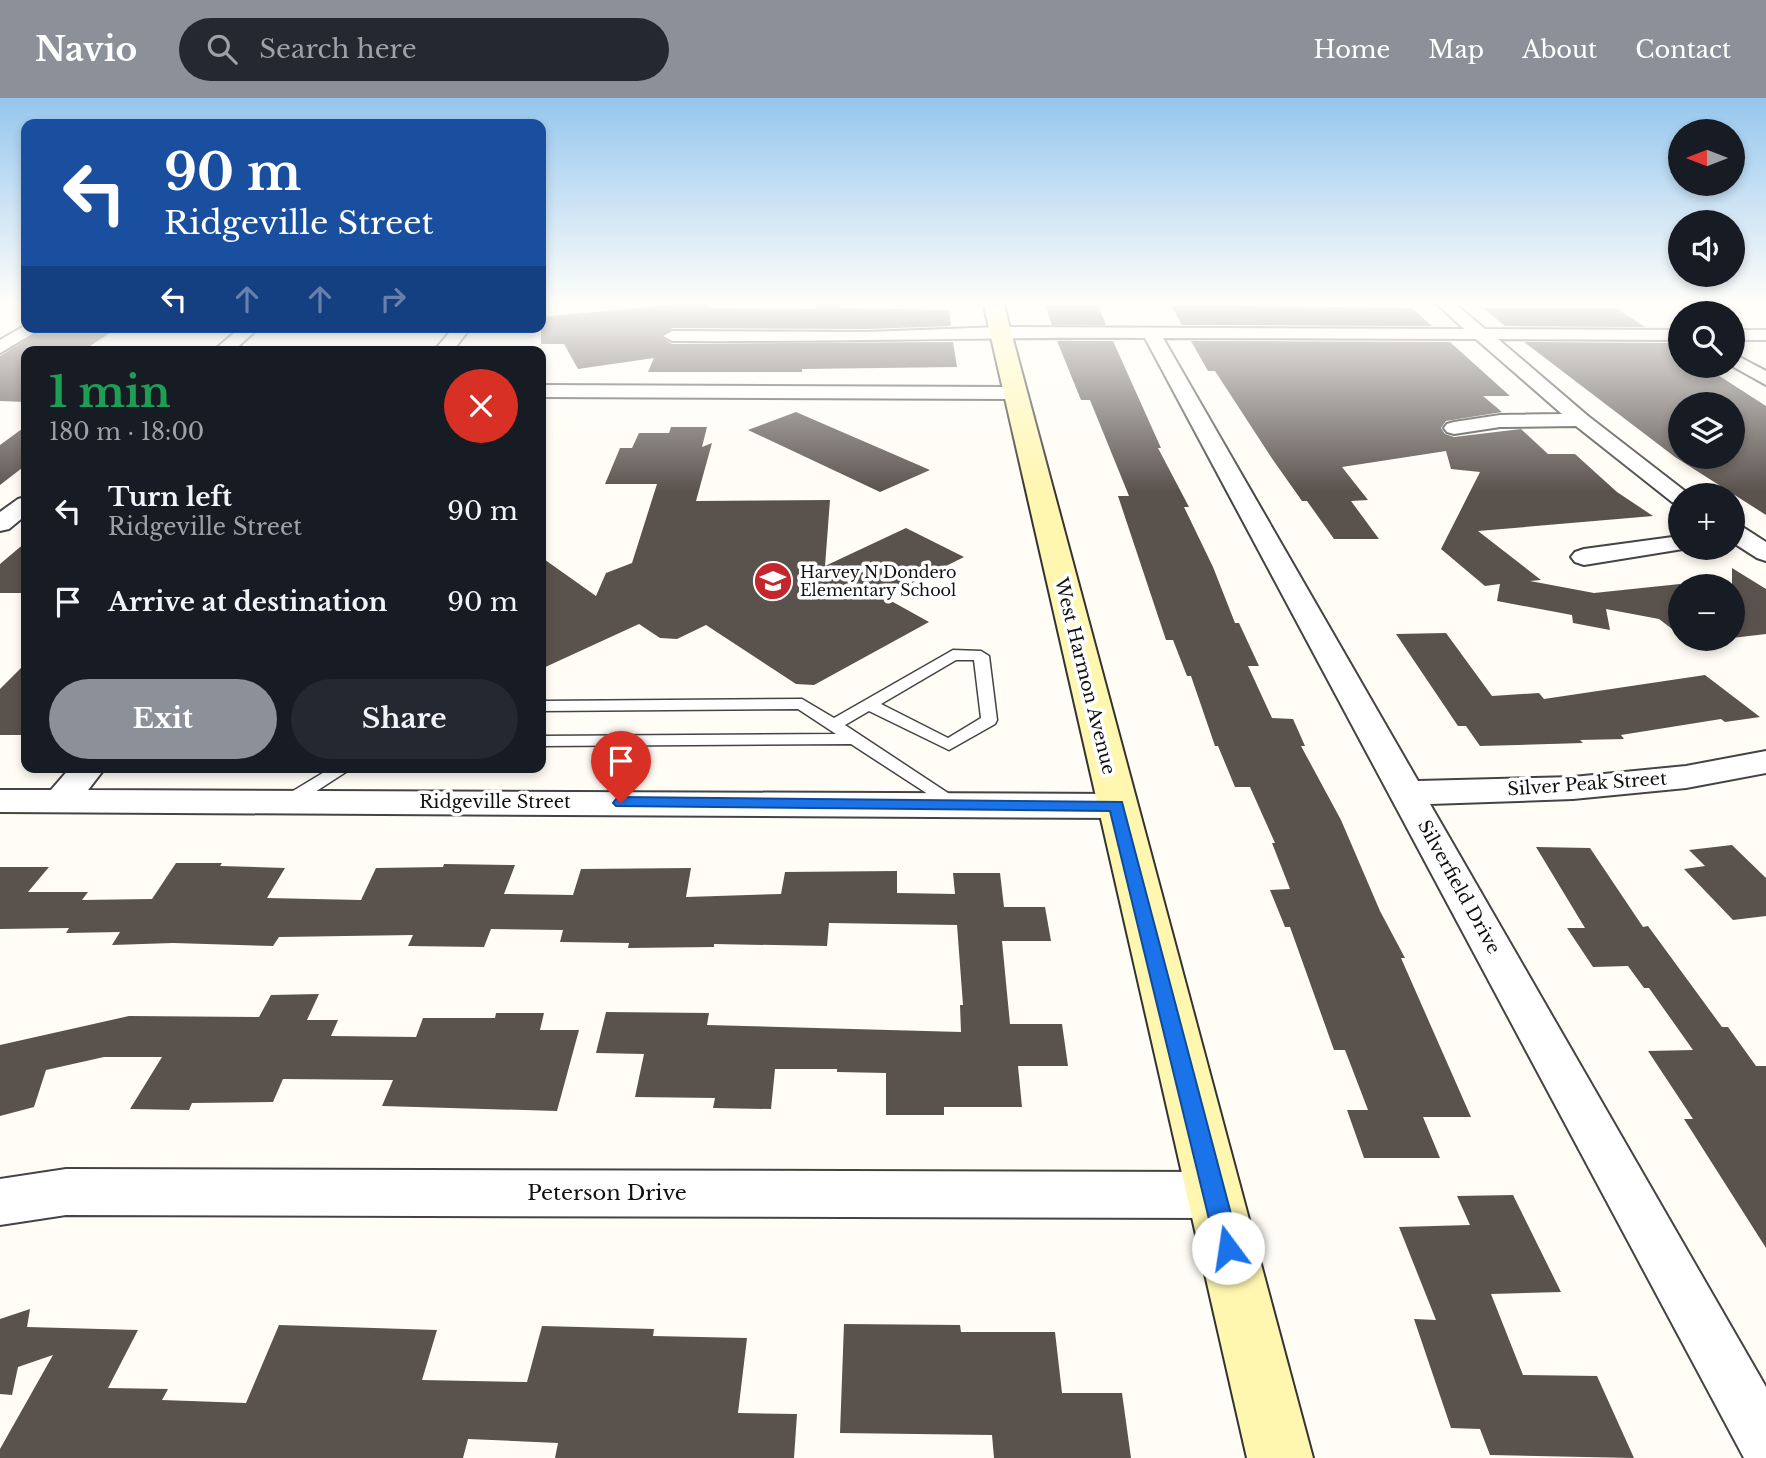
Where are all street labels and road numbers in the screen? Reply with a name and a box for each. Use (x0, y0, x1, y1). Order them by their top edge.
street label: West Harmon Avenue (1050, 574, 1120, 777)
street label: Silver Peak Street (1506, 767, 1668, 801)
street label: Ridgeville Street (419, 791, 571, 813)
street label: Silverfield Drive (1413, 816, 1505, 958)
street label: Peterson Drive (527, 1180, 687, 1206)

